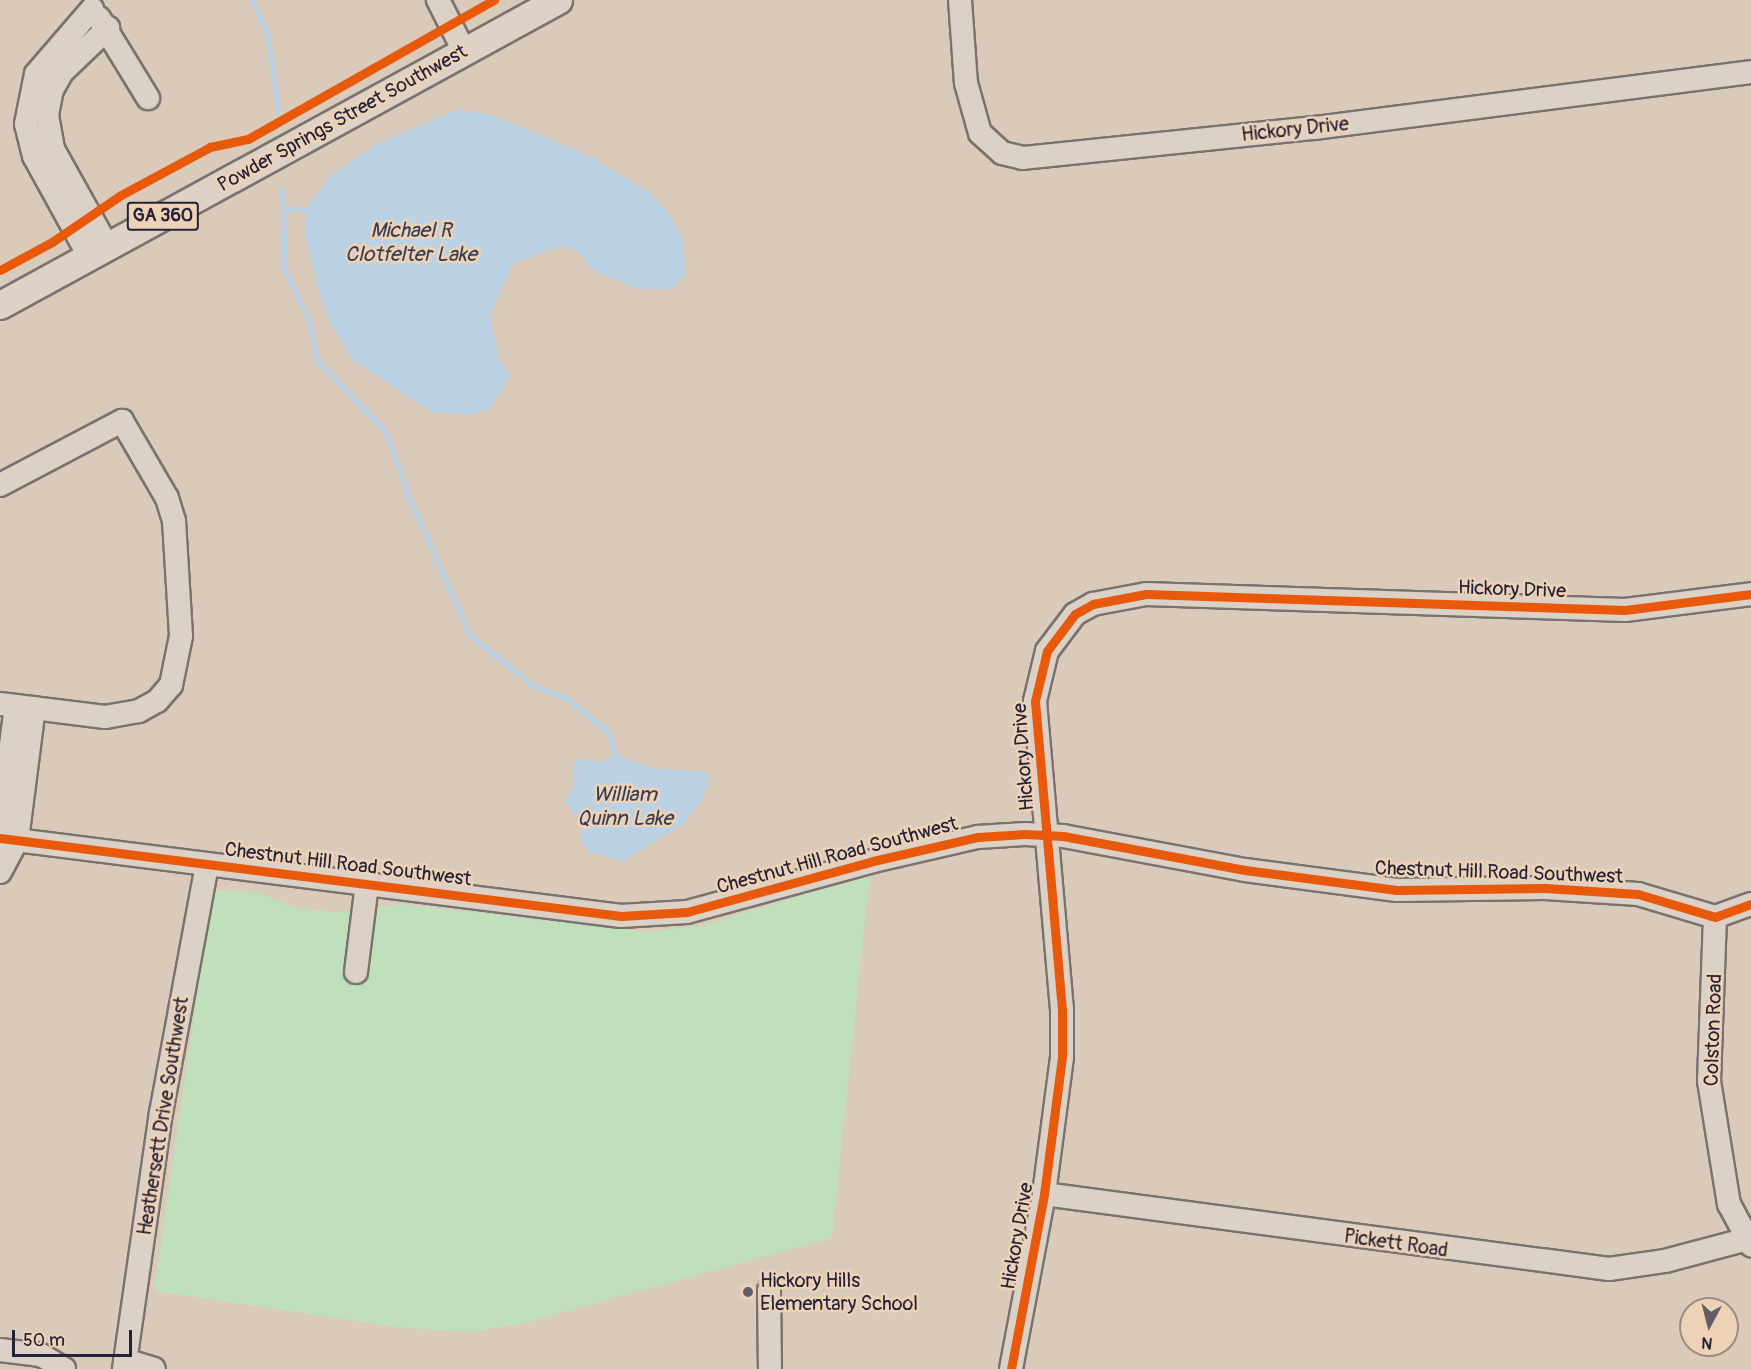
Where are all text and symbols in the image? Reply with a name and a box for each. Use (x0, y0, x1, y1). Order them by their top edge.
street label: Powder Springs Street Southwest (213, 39, 471, 197)
street label: Hickory Drive (1240, 111, 1350, 147)
road number: GA 360 (126, 201, 201, 231)
water label: Michael R Clotfelter Lake (345, 218, 477, 268)
street label: Hickory Drive (1458, 575, 1566, 603)
street label: Hickory Drive (1007, 702, 1039, 812)
water label: William Quinn Lake (577, 782, 673, 832)
street label: Chestnut Hill Road Southwest (714, 811, 960, 899)
street label: Chestnut Hill Road Southwest (223, 837, 473, 891)
street label: Chestnut Hill Road Southwest (1374, 856, 1624, 888)
street label: Colston Road (1699, 973, 1727, 1087)
street label: Heathersett Drive Southwest (132, 995, 194, 1237)
street label: Hickory Drive (996, 1181, 1038, 1291)
street label: Pickett Road (1342, 1224, 1450, 1262)
place label: Hickory Hills Elementary School (760, 1268, 918, 1315)
marker: Hickory Hills Elementary School (741, 1285, 755, 1299)
north arrow (1679, 1297, 1739, 1357)
scale bar (15, 1318, 135, 1356)
text: 50 m (23, 1329, 65, 1352)
text: N (1700, 1332, 1714, 1353)

